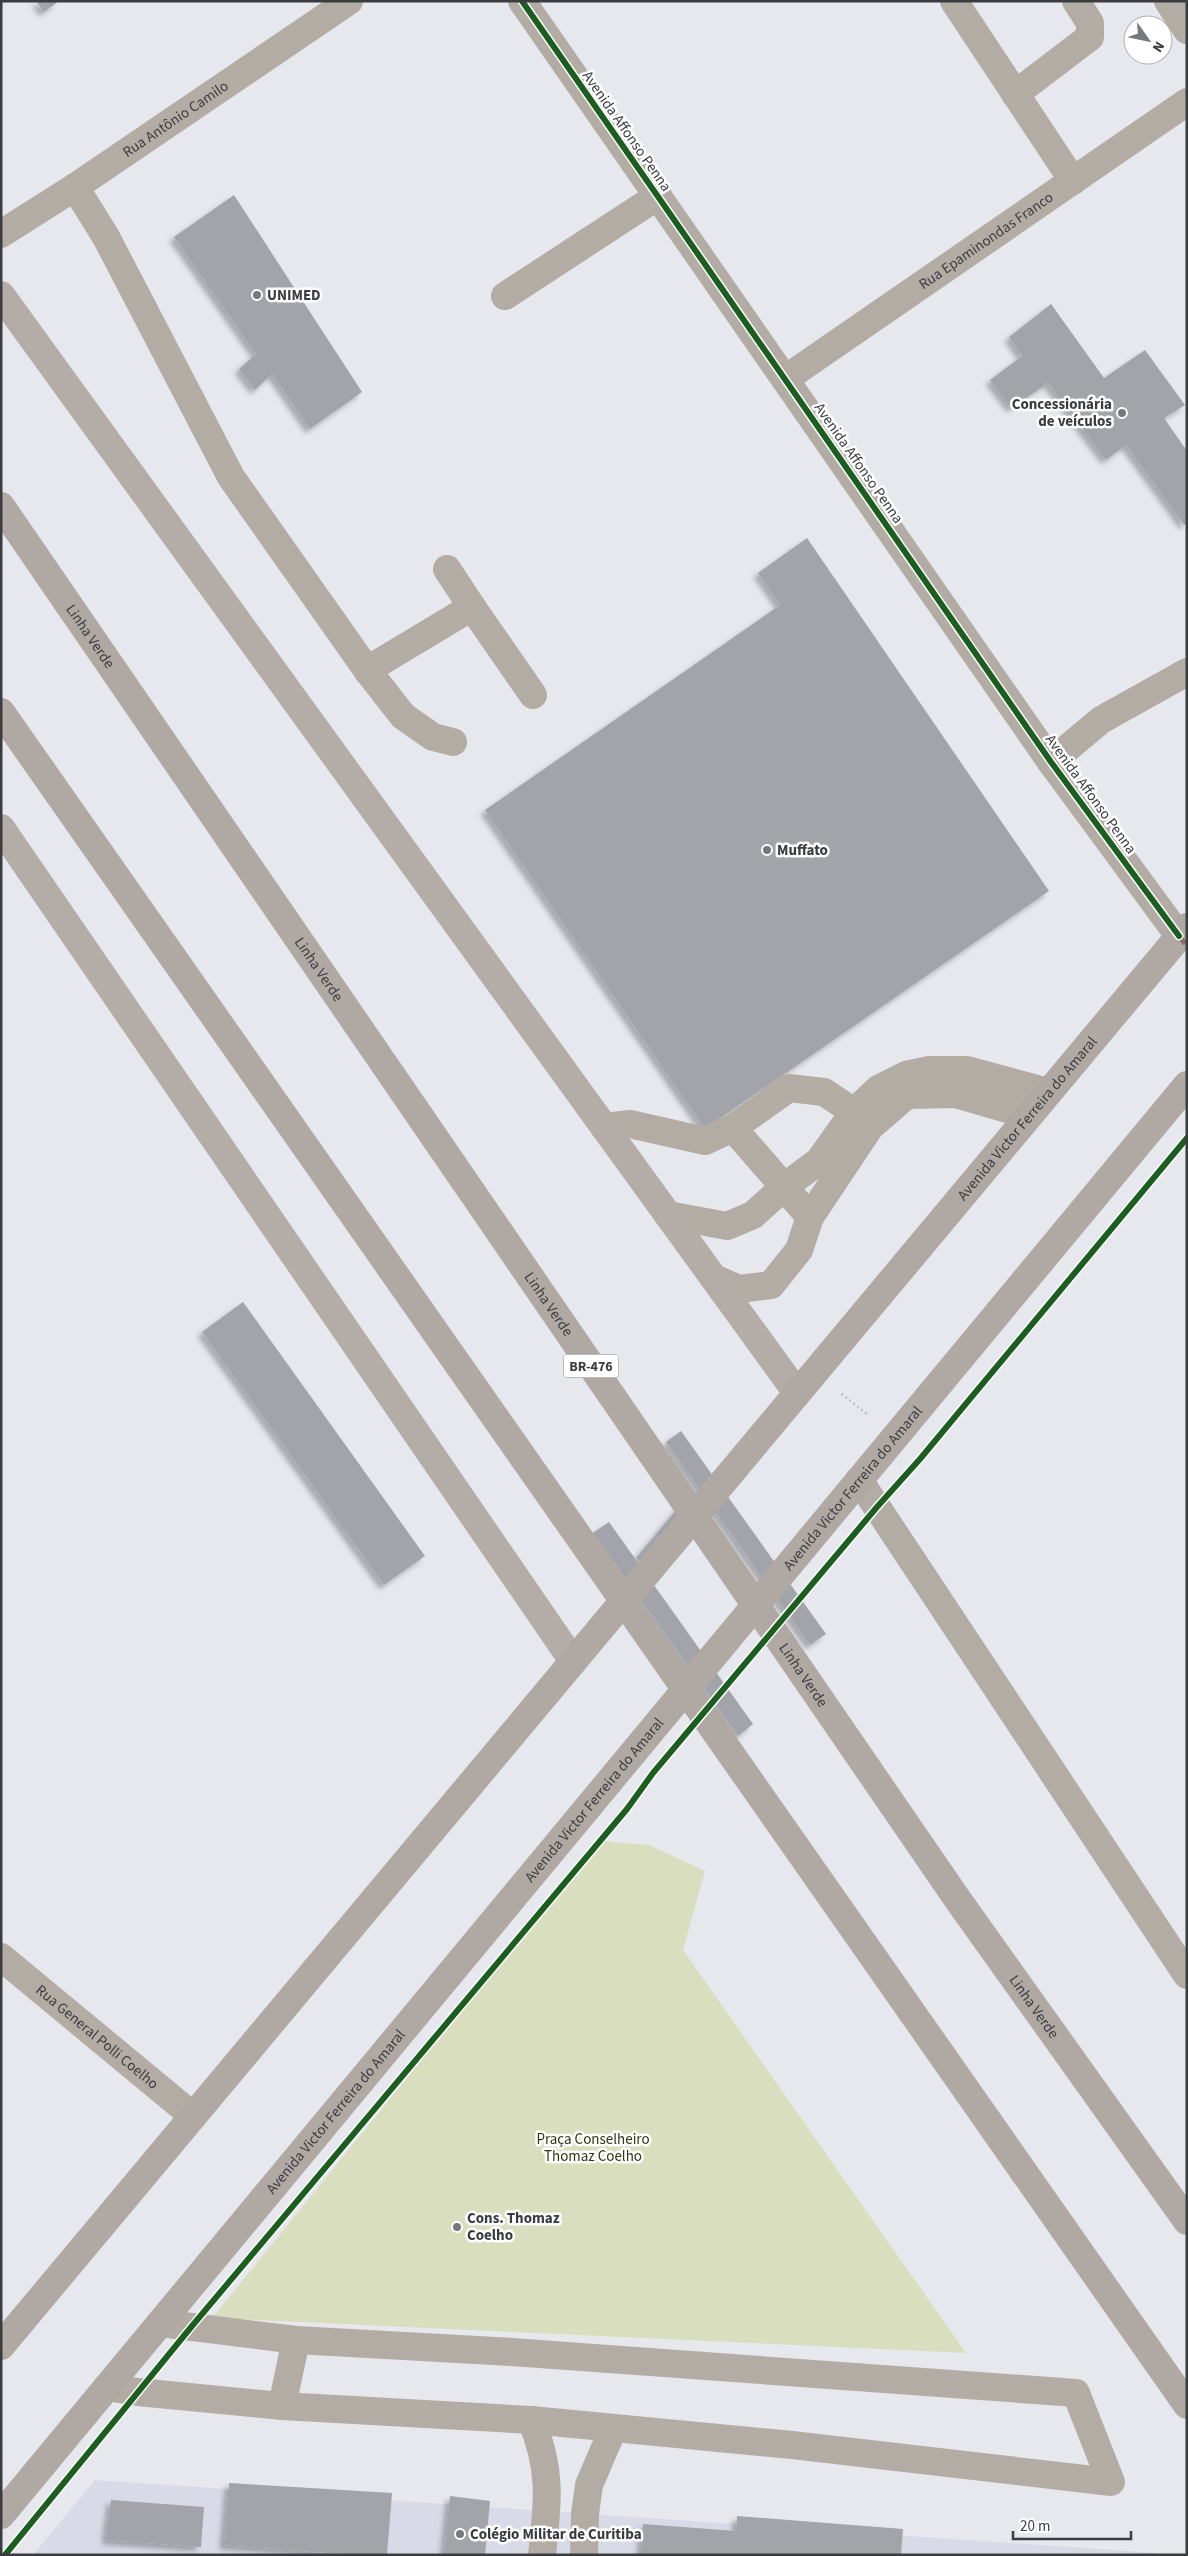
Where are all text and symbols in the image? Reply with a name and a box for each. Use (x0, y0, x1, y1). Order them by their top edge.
north arrow (1123, 15, 1173, 65)
text: N (1147, 37, 1169, 56)
street label: Avenida Affonso Penna (577, 67, 676, 196)
street label: Rua Antônio Camilo (118, 76, 233, 163)
street label: Rua Epaminondas Franco (915, 187, 1058, 295)
place label: UNIMED (267, 285, 321, 306)
marker: UNIMED (251, 289, 263, 301)
place label: Concessionária de veículos (1012, 394, 1112, 432)
street label: Avenida Affonso Penna (809, 399, 908, 528)
marker: Concessionária de veículos (1116, 407, 1128, 419)
street label: Linha Verde (60, 600, 120, 673)
street label: Avenida Affonso Penna (1040, 730, 1141, 858)
place label: Muffato (777, 840, 828, 861)
marker: Muffato (761, 844, 773, 856)
street label: Linha Verde (289, 933, 348, 1006)
street label: Avenida Victor Ferreira do Amaral (953, 1032, 1102, 1205)
street label: Linha Verde (519, 1268, 578, 1341)
road number: BR-476 (564, 1354, 618, 1378)
street label: Avenida Victor Ferreira do Amaral (778, 1402, 928, 1575)
street label: Linha Verde (774, 1639, 833, 1712)
street label: Avenida Victor Ferreira do Amaral (520, 1713, 669, 1887)
street label: Linha Verde (1004, 1971, 1064, 2043)
street label: Rua General Polli Coelho (31, 1980, 163, 2094)
street label: Avenida Victor Ferreira do Amaral (261, 2025, 411, 2199)
park label: Praça Conselheiro Thomaz Coelho (536, 2129, 650, 2167)
place label: Cons. Thomaz Coelho (467, 2208, 560, 2246)
marker: Cons. Thomaz Coelho (451, 2221, 463, 2233)
scale bar (1013, 2508, 1130, 2540)
text: 20 m (1020, 2516, 1050, 2537)
place label: Colégio Militar de Curitiba (470, 2524, 642, 2545)
marker: Colégio Militar de Curitiba (454, 2528, 466, 2540)

